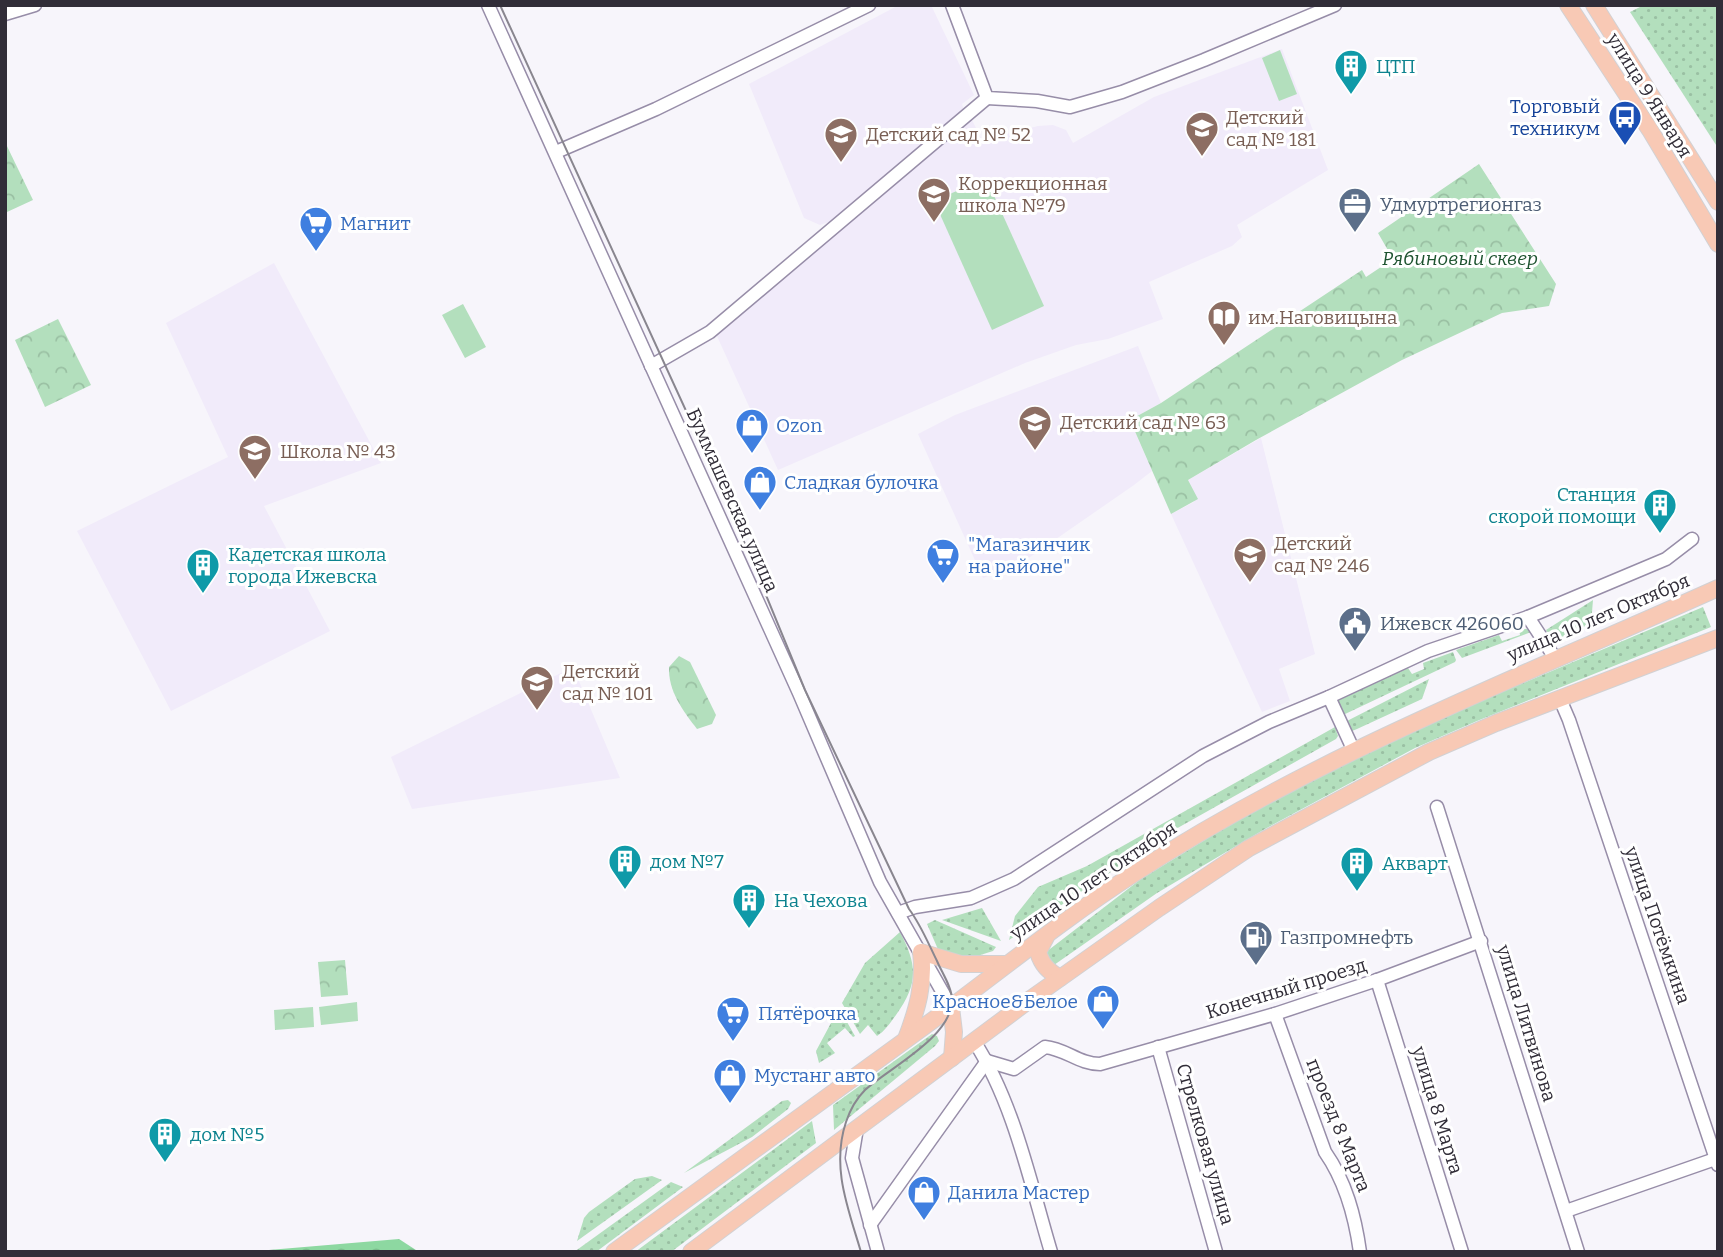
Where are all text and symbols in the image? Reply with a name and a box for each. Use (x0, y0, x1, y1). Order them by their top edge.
street label: улица 9 Января (1602, 28, 1697, 162)
building icon: ЦТП (1332, 47, 1370, 96)
place label: ЦТП (1376, 55, 1415, 78)
place label: Торговый техникум (1510, 95, 1600, 140)
bus stop icon: Торговый техникум (1606, 98, 1644, 147)
place label: Детский сад № 181 (1226, 106, 1316, 151)
school or university icon: Детский сад № 181 (1183, 109, 1221, 158)
school or university icon: Детский сад № 52 (822, 115, 860, 164)
place label: Детский сад № 52 (866, 123, 1031, 146)
place label: Коррекционная школа №79 (958, 172, 1108, 217)
school or university icon: Коррекционная школа №79 (915, 175, 953, 224)
office icon: Удмуртрегионгаз (1336, 185, 1374, 234)
place label: Удмуртрегионгаз (1380, 193, 1542, 216)
supermarket icon: Магнит (297, 204, 335, 253)
place label: Магнит (340, 212, 411, 235)
park label: Рябиновый сквер (1382, 247, 1538, 270)
library icon: им.Наговицына (1205, 298, 1243, 347)
place label: им.Наговицына (1248, 306, 1398, 329)
school or university icon: Детский сад № 63 (1016, 403, 1054, 452)
street label: Буммашевская улица (682, 405, 784, 596)
shop icon: Ozon (733, 406, 771, 455)
place label: Детский сад № 63 (1060, 411, 1226, 434)
place label: Ozon (776, 414, 822, 437)
school or university icon: Школа № 43 (236, 432, 274, 481)
place label: Школа № 43 (280, 440, 396, 463)
shop icon: Сладкая булочка (741, 463, 779, 512)
place label: Сладкая булочка (784, 471, 939, 494)
place label: Станция скорой помощи (1488, 483, 1636, 528)
building icon: Станция скорой помощи (1641, 486, 1679, 535)
place label: Детский сад № 246 (1274, 532, 1370, 577)
place label: "Магазинчик на районе" (968, 533, 1091, 578)
school or university icon: Детский сад № 246 (1231, 535, 1269, 584)
supermarket icon: "Магазинчик на районе" (924, 536, 962, 585)
place label: Кадетская школа города Ижевска (228, 543, 387, 588)
building icon: Кадетская школа города Ижевска (184, 546, 222, 595)
street label: улица 10 лет Октября (1503, 569, 1693, 667)
public building icon: Ижевск 426060 (1336, 604, 1374, 653)
place label: Ижевск 426060 (1380, 612, 1524, 635)
place label: Детский сад № 101 (562, 660, 653, 705)
school or university icon: Детский сад № 101 (518, 663, 556, 712)
street label: улица 10 лет Октября (1005, 816, 1181, 945)
building icon: дом №7 (606, 842, 644, 891)
street label: улица Потёмкина (1619, 842, 1695, 1008)
building icon: Акварт (1338, 844, 1376, 893)
place label: дом №7 (650, 850, 724, 873)
place label: Акварт (1382, 852, 1448, 875)
building icon: На Чехова (730, 881, 768, 930)
place label: На Чехова (774, 889, 868, 912)
fuel station icon: Газпромнефть (1237, 918, 1275, 967)
place label: Газпромнефть (1280, 926, 1413, 949)
street label: улица Литвинова (1491, 941, 1562, 1105)
street label: Конечный проезд (1203, 953, 1370, 1024)
shop icon: Красное&Белое (1084, 982, 1122, 1031)
place label: Красное&Белое (932, 990, 1078, 1013)
supermarket icon: Пятёрочка (714, 994, 752, 1043)
place label: Пятёрочка (758, 1002, 857, 1025)
street label: улица 8 Марта (1407, 1042, 1468, 1177)
street label: проезд 8 Марта (1301, 1055, 1376, 1196)
shop icon: Мустанг авто (711, 1056, 749, 1105)
street label: Стрелковая улица (1171, 1061, 1240, 1228)
place label: Мустанг авто (754, 1064, 875, 1087)
building icon: дом №5 (146, 1115, 184, 1164)
place label: дом №5 (190, 1123, 264, 1146)
shop icon: Данила Мастер (905, 1173, 943, 1222)
place label: Данила Мастер (948, 1181, 1090, 1204)

